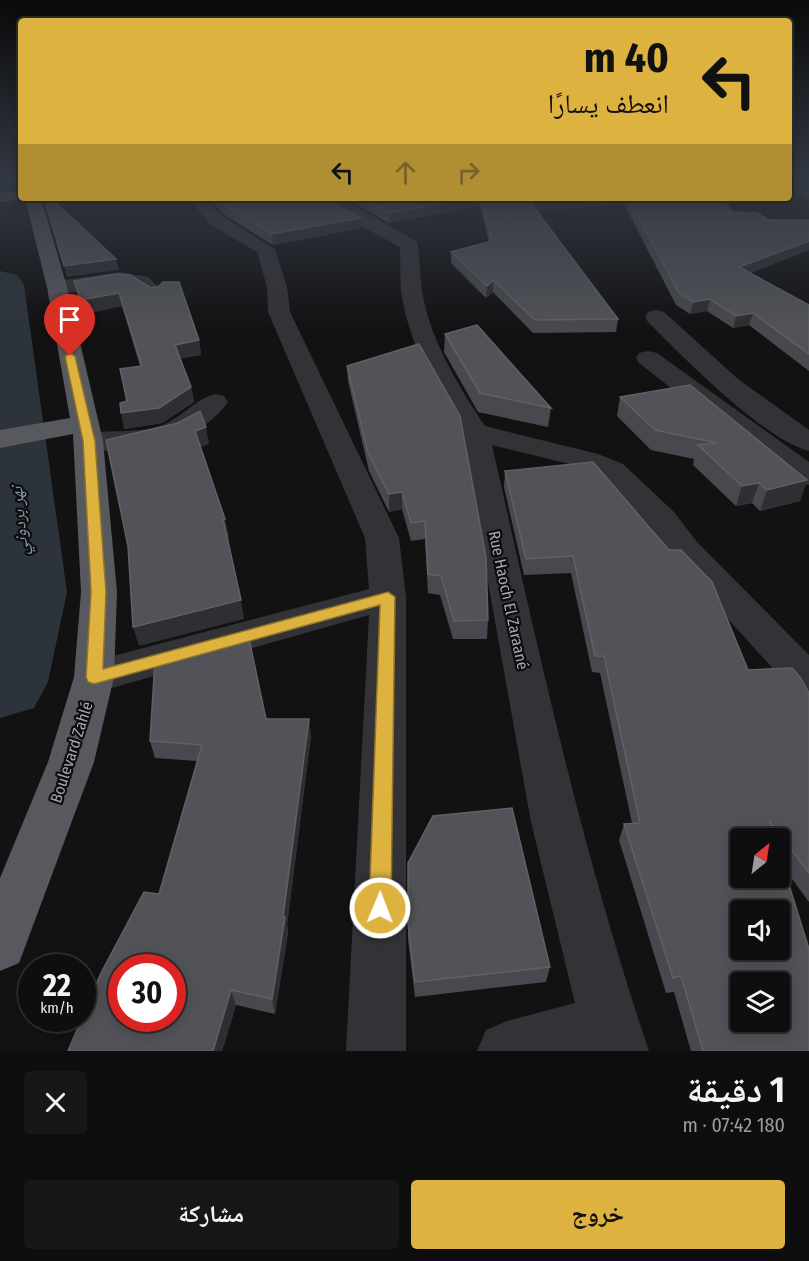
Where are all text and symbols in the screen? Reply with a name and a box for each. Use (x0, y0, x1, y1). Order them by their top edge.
text: 40 m (584, 33, 669, 83)
icon: left (690, 42, 768, 120)
text: انعطف يسارًا (548, 88, 669, 120)
icon: left (326, 156, 359, 189)
icon: ahead (389, 156, 422, 189)
icon: right (452, 156, 485, 189)
pin (44, 294, 95, 356)
icon: arrive (53, 303, 86, 336)
water label: نهر بردوني (5, 482, 37, 556)
street label: Rue Haoch El Zaraané (485, 529, 533, 671)
street label: Boulevard Zahlé (46, 699, 97, 805)
north arrow (730, 828, 790, 888)
map controls (730, 828, 790, 1032)
position arrow (348, 876, 412, 940)
button: sound (730, 900, 790, 960)
speed limit sign: 30 (108, 954, 186, 1032)
text: 22 (43, 968, 71, 1004)
button: layers (730, 972, 790, 1032)
text: km/h (40, 999, 74, 1017)
text: 1 دقيقة (687, 1068, 785, 1112)
button: close (24, 1071, 87, 1134)
text: 180 m · 07:42 (683, 1113, 785, 1137)
button: مشاركة (24, 1180, 399, 1249)
button: خروج (411, 1180, 785, 1249)

